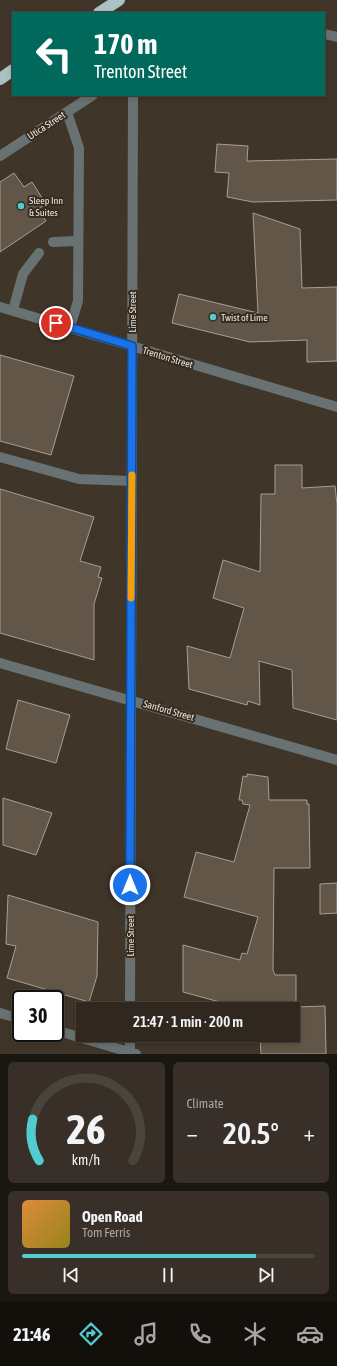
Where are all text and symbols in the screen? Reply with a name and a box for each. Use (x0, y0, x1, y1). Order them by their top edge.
icon: left (28, 28, 80, 80)
text: 170 m (94, 28, 157, 60)
text: Trenton Street (94, 61, 187, 82)
street label: Utica Street (25, 109, 67, 142)
place label: Sleep Inn & Suites (29, 195, 63, 218)
marker: Sleep Inn & Suites (16, 201, 26, 211)
street label: Lime Street (127, 291, 138, 333)
pin (39, 306, 73, 340)
icon: arrive (45, 312, 67, 334)
marker: Twist of Lime (208, 312, 218, 322)
place label: Twist of Lime (221, 312, 268, 323)
street label: Trenton Street (141, 345, 194, 370)
street label: Sanford Street (142, 698, 196, 723)
position arrow (109, 864, 151, 906)
street label: Lime Street (125, 915, 136, 957)
speed limit sign: 30 (12, 990, 64, 1042)
text: 21:47 · 1 min · 200 m (133, 1013, 243, 1030)
text: Climate (187, 1096, 224, 1111)
text: 26 (67, 1104, 106, 1152)
text: 20.5° (223, 1116, 279, 1150)
text: − (187, 1120, 198, 1146)
text: + (304, 1120, 315, 1146)
text: km/h (72, 1151, 100, 1167)
text: Open Road (82, 1208, 143, 1225)
text: Tom Ferris (82, 1225, 130, 1240)
icon: previous (60, 1264, 82, 1286)
icon: pause (157, 1264, 179, 1286)
icon: next (255, 1264, 277, 1286)
icon: directions (77, 1320, 105, 1348)
icon: music (132, 1320, 160, 1348)
icon: phone (186, 1320, 214, 1348)
icon: climate (241, 1320, 269, 1348)
icon: car (296, 1320, 324, 1348)
text: 21:46 (13, 1324, 50, 1345)

